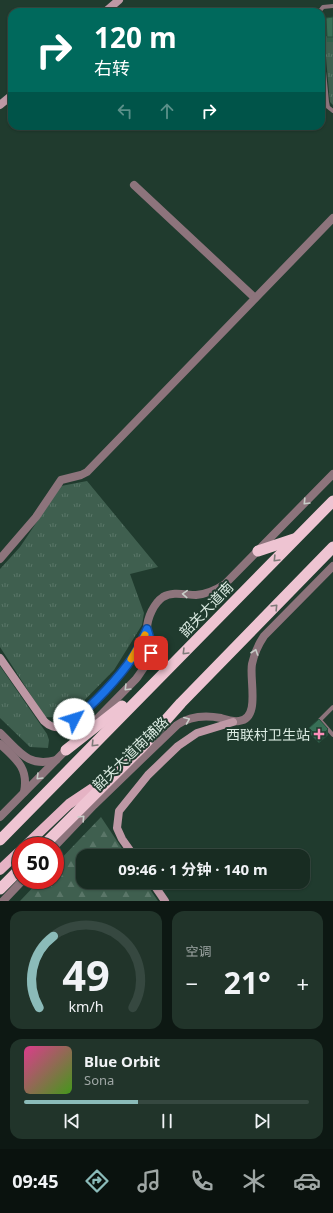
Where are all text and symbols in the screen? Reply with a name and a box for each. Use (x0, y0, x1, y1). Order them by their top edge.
text: 120 m (94, 18, 177, 56)
icon: right (28, 24, 80, 76)
text: 右转 (94, 56, 130, 80)
icon: left (114, 100, 136, 122)
icon: ahead (156, 100, 178, 122)
icon: right (198, 100, 220, 122)
one-way arrow (303, 497, 311, 505)
one-way arrow (273, 554, 281, 562)
street label: 韶关大道南 (175, 577, 237, 641)
one-way arrow (182, 590, 188, 599)
one-way arrow (270, 604, 278, 612)
pin (134, 636, 168, 670)
icon: arrive (140, 642, 162, 664)
one-way arrow (182, 647, 190, 655)
one-way arrow (251, 649, 259, 656)
one-way arrow (124, 683, 132, 691)
position arrow (53, 698, 95, 740)
street label: 韶关大道南辅路 (88, 712, 172, 794)
one-way arrow (183, 717, 190, 725)
place label: 西联村卫生站 (226, 725, 310, 744)
marker: 西联村卫生站 (313, 728, 325, 740)
one-way arrow (91, 739, 99, 747)
one-way arrow (36, 772, 44, 780)
one-way arrow (77, 815, 85, 823)
speed limit sign: 50 (12, 837, 64, 889)
text: 09:46 · 1 分钟 · 140 m (118, 859, 268, 879)
text: 空调 (186, 942, 212, 960)
text: 49 (62, 947, 110, 1003)
text: 21° (224, 962, 271, 1003)
text: − (186, 968, 198, 998)
text: + (296, 968, 309, 998)
text: km/h (68, 997, 103, 1016)
text: Blue Orbit (84, 1051, 160, 1071)
text: Sona (84, 1071, 114, 1089)
icon: previous (61, 1110, 83, 1132)
icon: pause (156, 1110, 178, 1132)
icon: next (251, 1110, 273, 1132)
icon: directions (83, 1167, 111, 1195)
icon: music (135, 1167, 163, 1195)
icon: phone (188, 1167, 216, 1195)
icon: climate (240, 1167, 268, 1195)
icon: car (293, 1167, 321, 1195)
text: 09:45 (12, 1169, 58, 1193)

